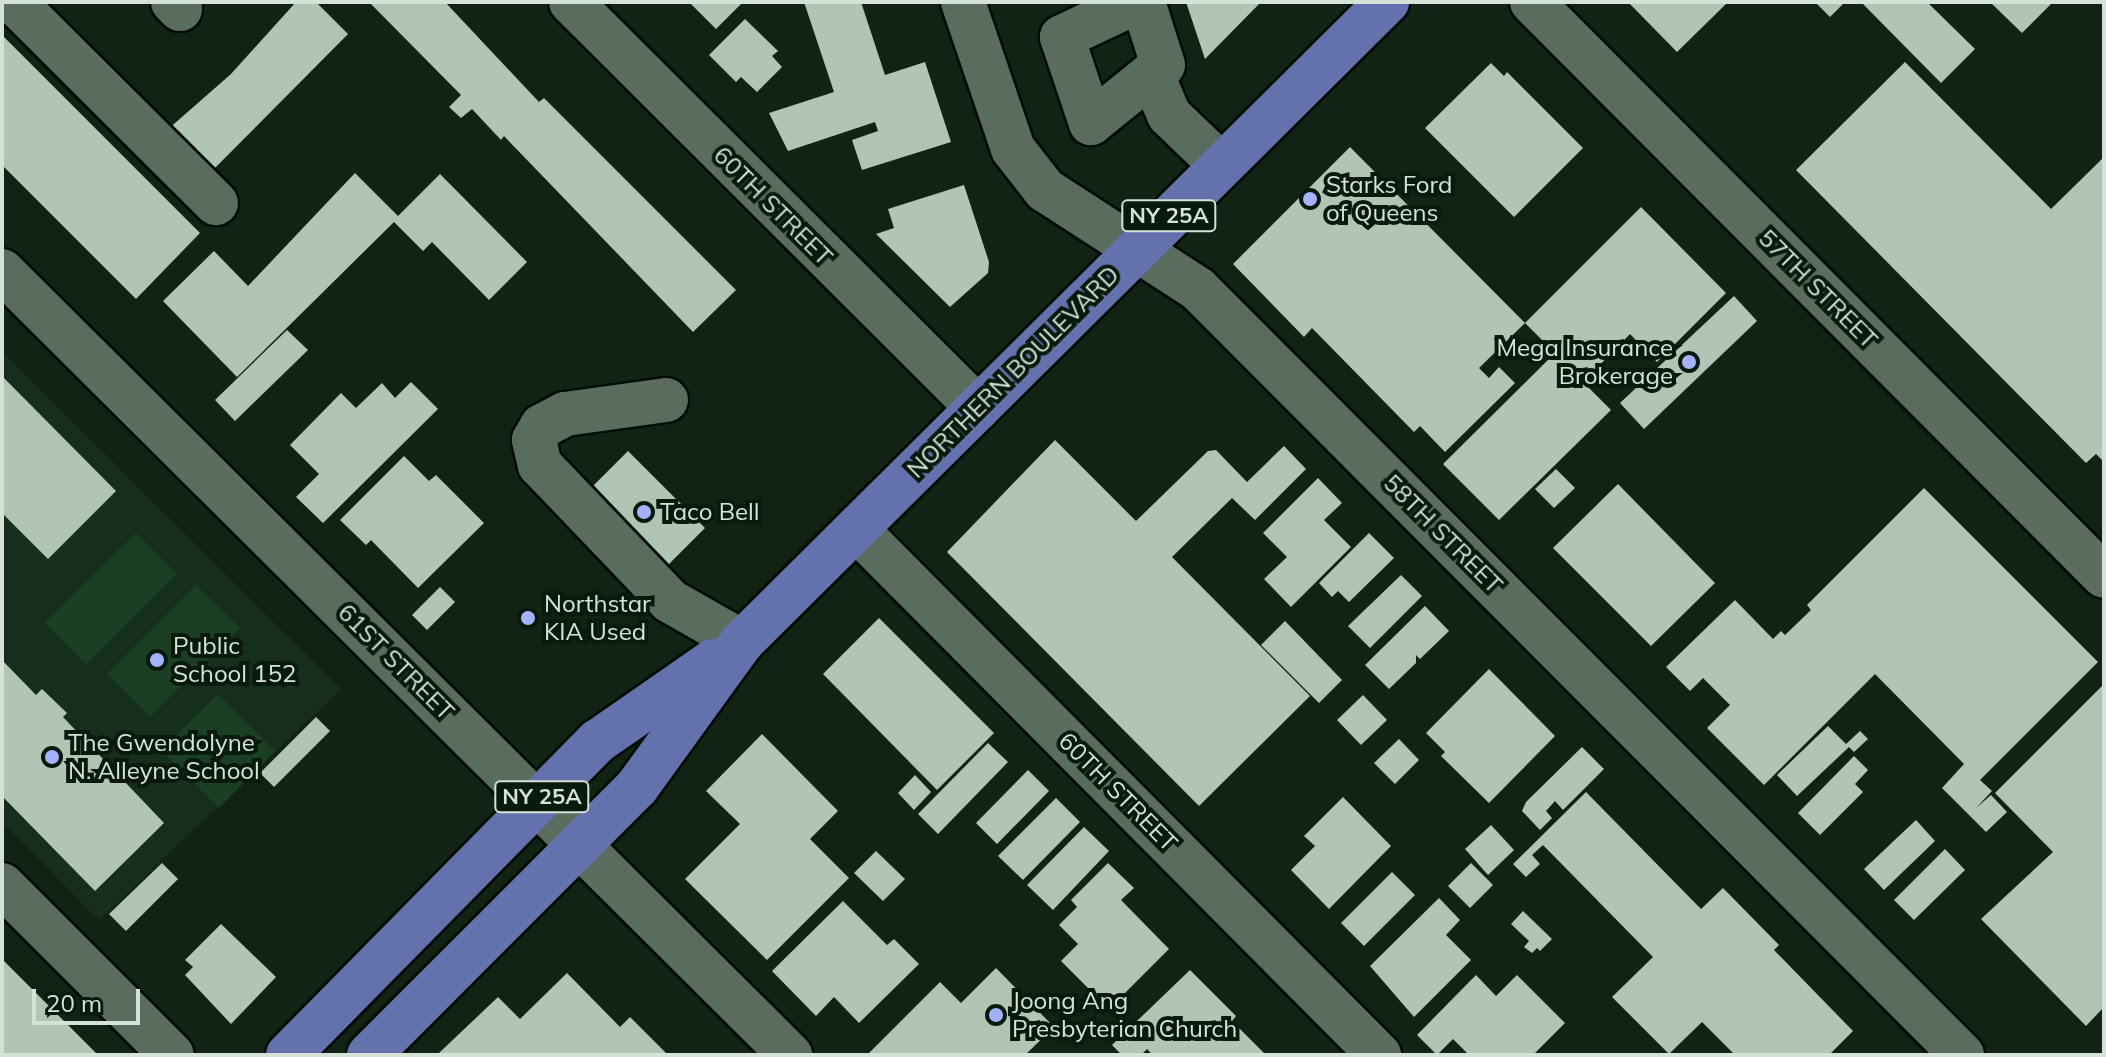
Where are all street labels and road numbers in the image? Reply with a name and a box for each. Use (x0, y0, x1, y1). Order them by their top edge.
street label: 60TH STREET (708, 141, 838, 271)
road number: NY 25A (1121, 198, 1217, 234)
street label: 57TH STREET (1753, 224, 1883, 354)
street label: NORTHERN BOULEVARD (901, 260, 1125, 484)
street label: 58TH STREET (1378, 469, 1508, 599)
street label: 61ST STREET (332, 598, 460, 726)
street label: 60TH STREET (1053, 727, 1183, 857)
road number: NY 25A (494, 779, 590, 815)

